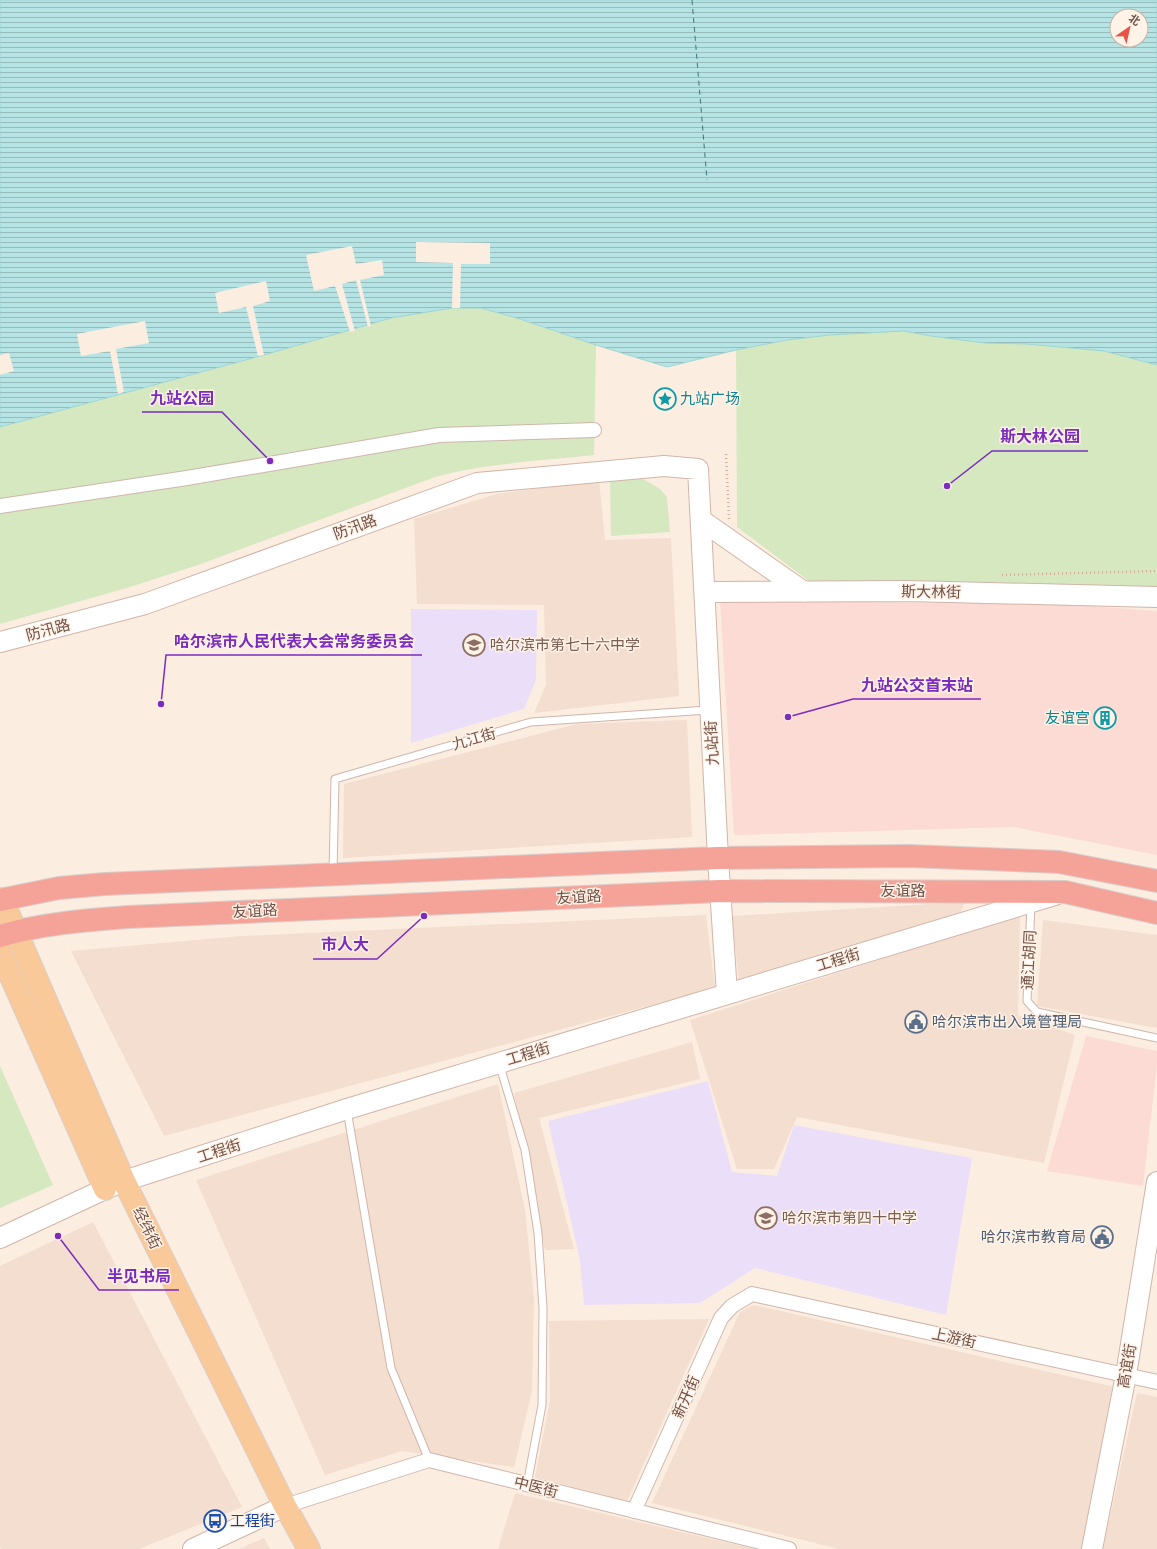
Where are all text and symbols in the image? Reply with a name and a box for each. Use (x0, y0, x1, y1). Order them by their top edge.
north arrow (1109, 8, 1149, 48)
text: 北 (1126, 10, 1144, 29)
callout: 九站公园 (142, 384, 222, 412)
place icon: 九站广场 (652, 386, 678, 412)
text: 九站公园 (150, 387, 214, 410)
place label: 九站广场 (680, 388, 740, 410)
callout: 斯大林公园 (992, 423, 1088, 451)
text: 斯大林公园 (1000, 425, 1080, 448)
street label: 防汛路 (330, 509, 380, 545)
street label: 斯大林街 (901, 580, 961, 604)
street label: 防汛路 (23, 614, 73, 646)
callout: 哈尔滨市人民代表大会常务委员会 (166, 627, 422, 655)
text: 哈尔滨市人民代表大会常务委员会 (174, 630, 414, 653)
school or university icon: 哈尔滨市第七十六中学 (461, 632, 487, 658)
place label: 哈尔滨市第七十六中学 (490, 634, 640, 656)
callout: 九站公交首末站 (853, 671, 981, 699)
text: 九站公交首末站 (861, 674, 973, 697)
building icon: 友谊宫 (1092, 705, 1118, 731)
place label: 友谊宫 (1045, 707, 1090, 729)
street label: 九站街 (700, 720, 724, 766)
street label: 九江街 (449, 722, 499, 756)
street label: 友谊路 (880, 880, 926, 902)
street label: 友谊路 (556, 885, 602, 909)
street label: 友谊路 (232, 899, 278, 923)
street label: 通江胡同 (1016, 929, 1042, 991)
callout: 市人大 (313, 931, 377, 959)
text: 市人大 (321, 933, 369, 956)
street label: 工程街 (813, 943, 863, 977)
public building icon: 哈尔滨市出入境管理局 (903, 1009, 929, 1035)
place label: 哈尔滨市出入境管理局 (932, 1011, 1082, 1033)
street label: 工程街 (503, 1037, 553, 1071)
street label: 工程街 (194, 1134, 244, 1168)
street label: 经纬街 (127, 1203, 167, 1253)
school or university icon: 哈尔滨市第四十中学 (753, 1205, 779, 1231)
place label: 哈尔滨市第四十中学 (782, 1207, 917, 1229)
public building icon: 哈尔滨市教育局 (1089, 1224, 1115, 1250)
place label: 哈尔滨市教育局 (981, 1226, 1086, 1248)
callout: 半见书局 (99, 1262, 179, 1290)
text: 半见书局 (107, 1265, 171, 1288)
street label: 上游街 (930, 1323, 978, 1353)
street label: 高谊街 (1112, 1342, 1142, 1390)
street label: 新开街 (667, 1372, 705, 1422)
street label: 中医街 (511, 1471, 561, 1503)
bus stop icon: 工程街 (202, 1508, 228, 1534)
place label: 工程街 (230, 1510, 275, 1532)

